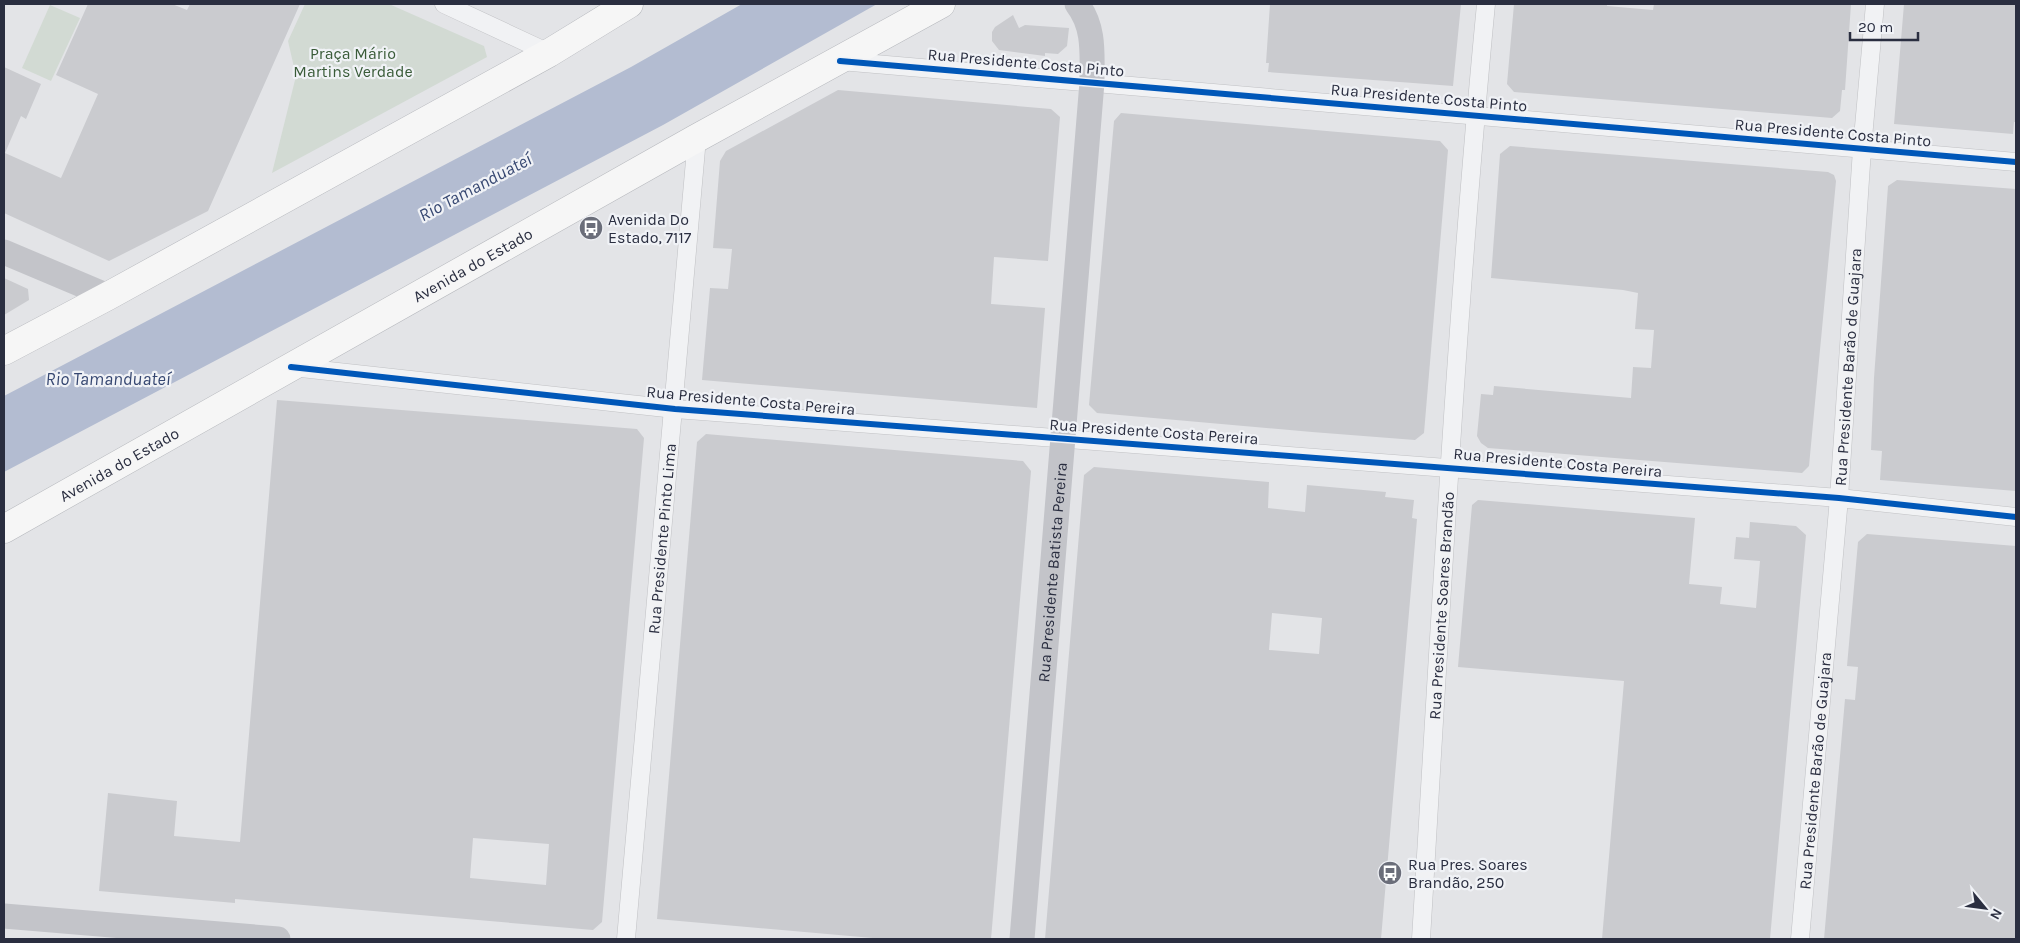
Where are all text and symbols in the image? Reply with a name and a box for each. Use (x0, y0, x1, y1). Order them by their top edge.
scale bar (1850, 10, 1918, 42)
text: 20 m (1858, 18, 1893, 36)
park label: Praça Mário Martins Verdade (293, 44, 413, 81)
street label: Rua Presidente Costa Pinto (927, 44, 1125, 81)
street label: Rua Presidente Costa Pinto (1330, 79, 1528, 116)
street label: Rua Presidente Costa Pinto (1734, 114, 1932, 151)
water label: Rio Tamanduateí (415, 147, 537, 226)
place label: Avenida Do Estado, 7117 (608, 210, 692, 247)
bus stop icon: Avenida Do Estado, 7117 (578, 215, 604, 241)
street label: Avenida do Estado (410, 224, 536, 306)
street label: Rua Presidente Barão de Guajara (1831, 247, 1865, 487)
water label: Rio Tamanduateí (45, 368, 173, 390)
street label: Rua Presidente Costa Pereira (646, 382, 856, 419)
street label: Rua Presidente Costa Pereira (1049, 415, 1259, 448)
street label: Avenida do Estado (56, 423, 182, 506)
street label: Rua Presidente Pinto Lima (644, 442, 680, 635)
street label: Rua Presidente Costa Pereira (1453, 444, 1663, 481)
street label: Rua Presidente Batista Pereira (1034, 461, 1071, 683)
street label: Rua Presidente Soares Brandão (1425, 491, 1458, 720)
street label: Rua Presidente Barão de Guajara (1795, 651, 1835, 890)
place label: Rua Pres. Soares Brandão, 250 (1408, 855, 1528, 892)
bus stop icon: Rua Pres. Soares Brandão, 250 (1377, 860, 1403, 886)
north arrow (1960, 883, 2010, 933)
text: N (1986, 906, 2006, 923)

